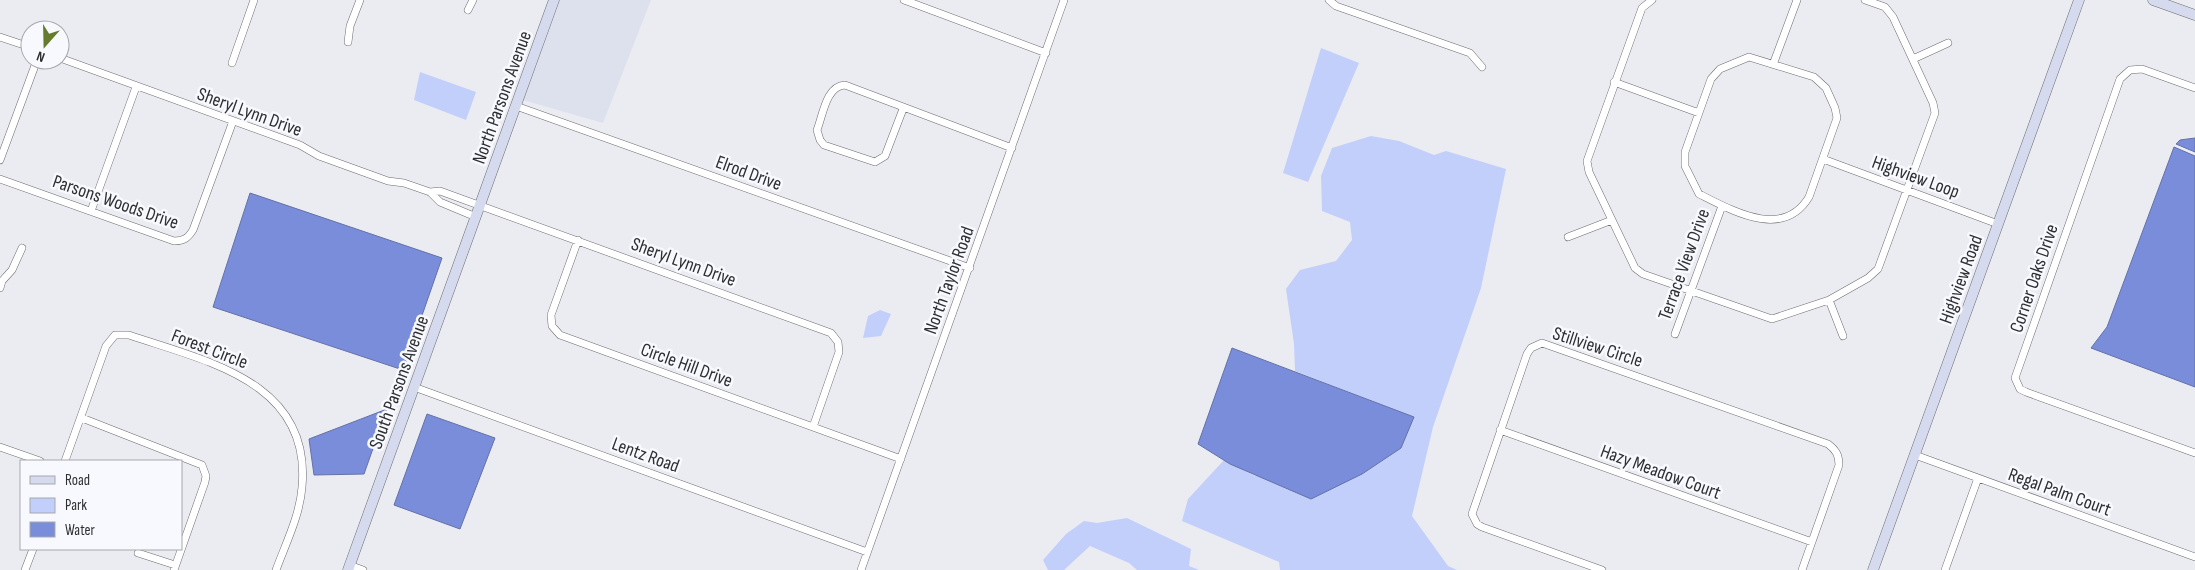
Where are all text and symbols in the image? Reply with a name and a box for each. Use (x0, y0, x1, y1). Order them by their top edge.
north arrow (20, 20, 70, 70)
street label: North Parsons Avenue (468, 28, 537, 167)
text: N (34, 47, 47, 66)
street label: Sheryl Lynn Drive (194, 83, 305, 142)
street label: Elrod Drive (712, 151, 785, 196)
street label: Highview Loop (1869, 151, 1962, 204)
street label: Parsons Woods Drive (50, 170, 182, 235)
street label: Terrace View Drive (1654, 206, 1715, 323)
street label: Corner Oaks Drive (2005, 221, 2064, 336)
street label: North Taylor Road (919, 224, 979, 337)
street label: Highview Road (1935, 232, 1988, 327)
street label: Sheryl Lynn Drive (628, 233, 739, 292)
street label: South Parsons Avenue (365, 313, 434, 452)
street label: Stillview Circle (1550, 322, 1645, 373)
street label: Forest Circle (168, 324, 251, 374)
street label: Circle Hill Drive (637, 338, 736, 393)
street label: Lentz Road (609, 433, 682, 478)
street label: Hazy Meadow Court (1597, 440, 1724, 505)
legend (20, 460, 182, 550)
street label: Regal Palm Court (2005, 463, 2114, 522)
text: Road (65, 471, 90, 490)
text: Park (65, 496, 87, 515)
text: Water (65, 521, 96, 540)

